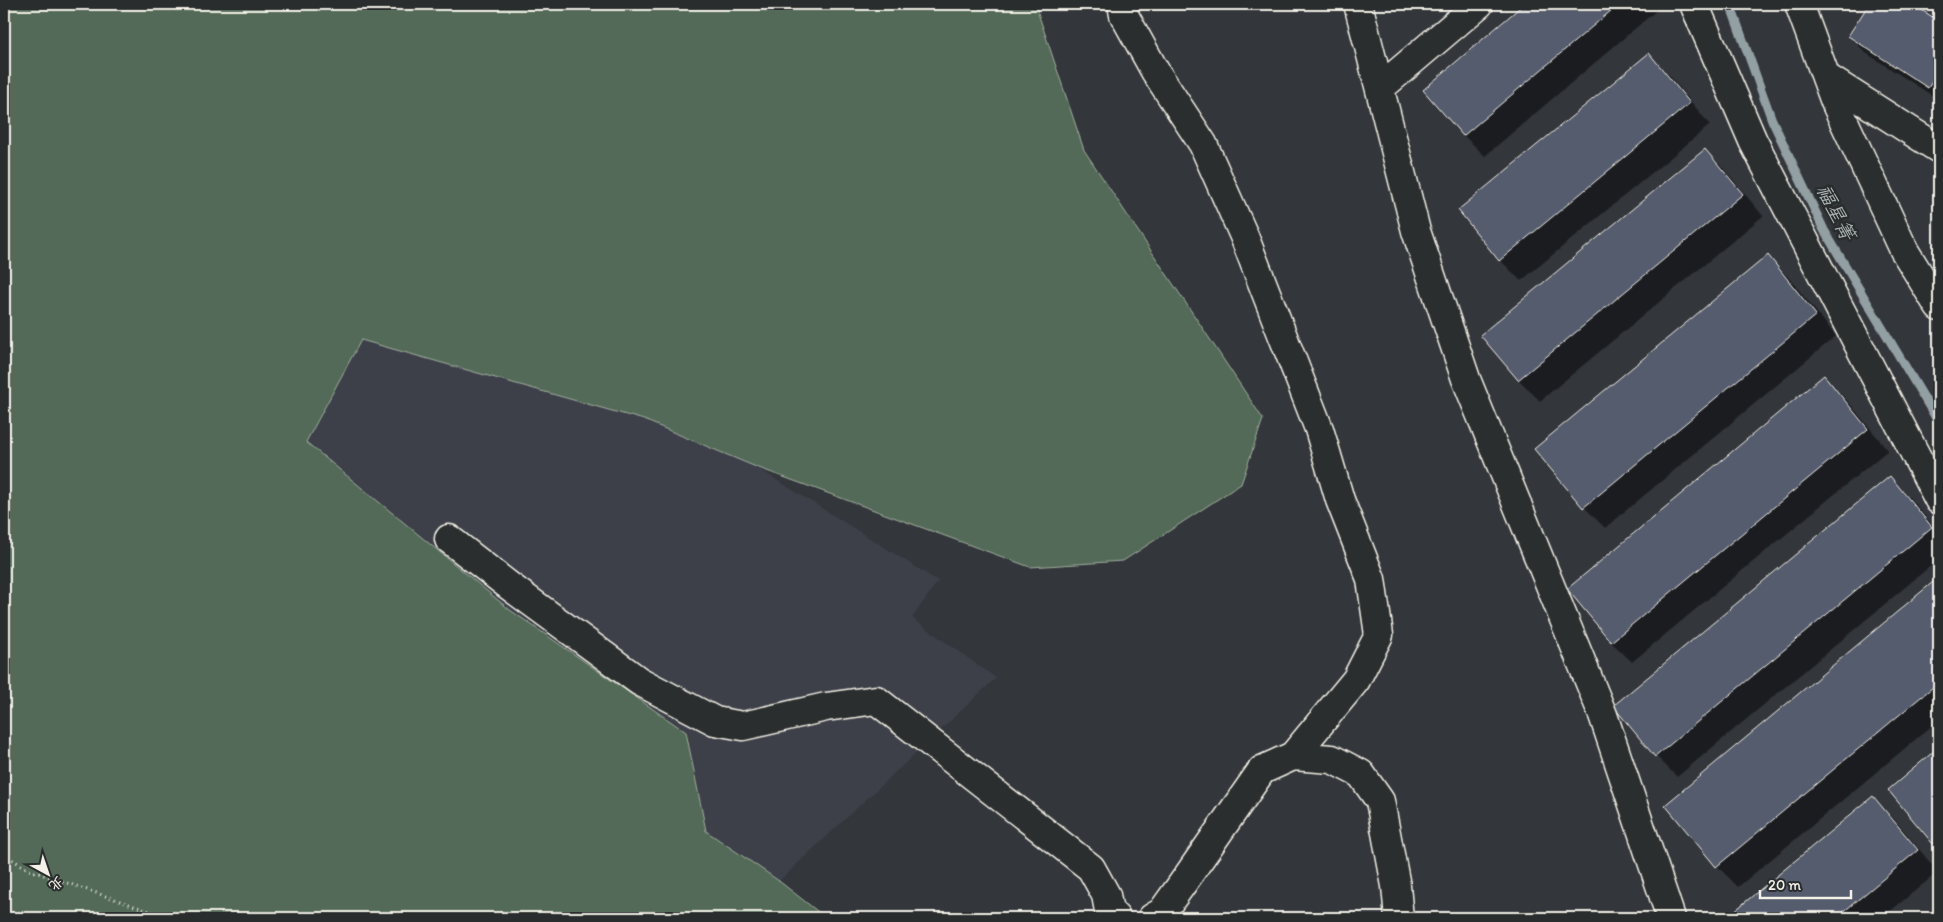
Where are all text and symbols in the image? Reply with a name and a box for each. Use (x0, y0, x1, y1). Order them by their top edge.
water label: 福星箐 (1812, 180, 1861, 246)
north arrow (22, 850, 72, 900)
scale bar (1760, 867, 1852, 899)
text: 北 (45, 873, 67, 895)
text: 20 m (1768, 876, 1802, 894)

